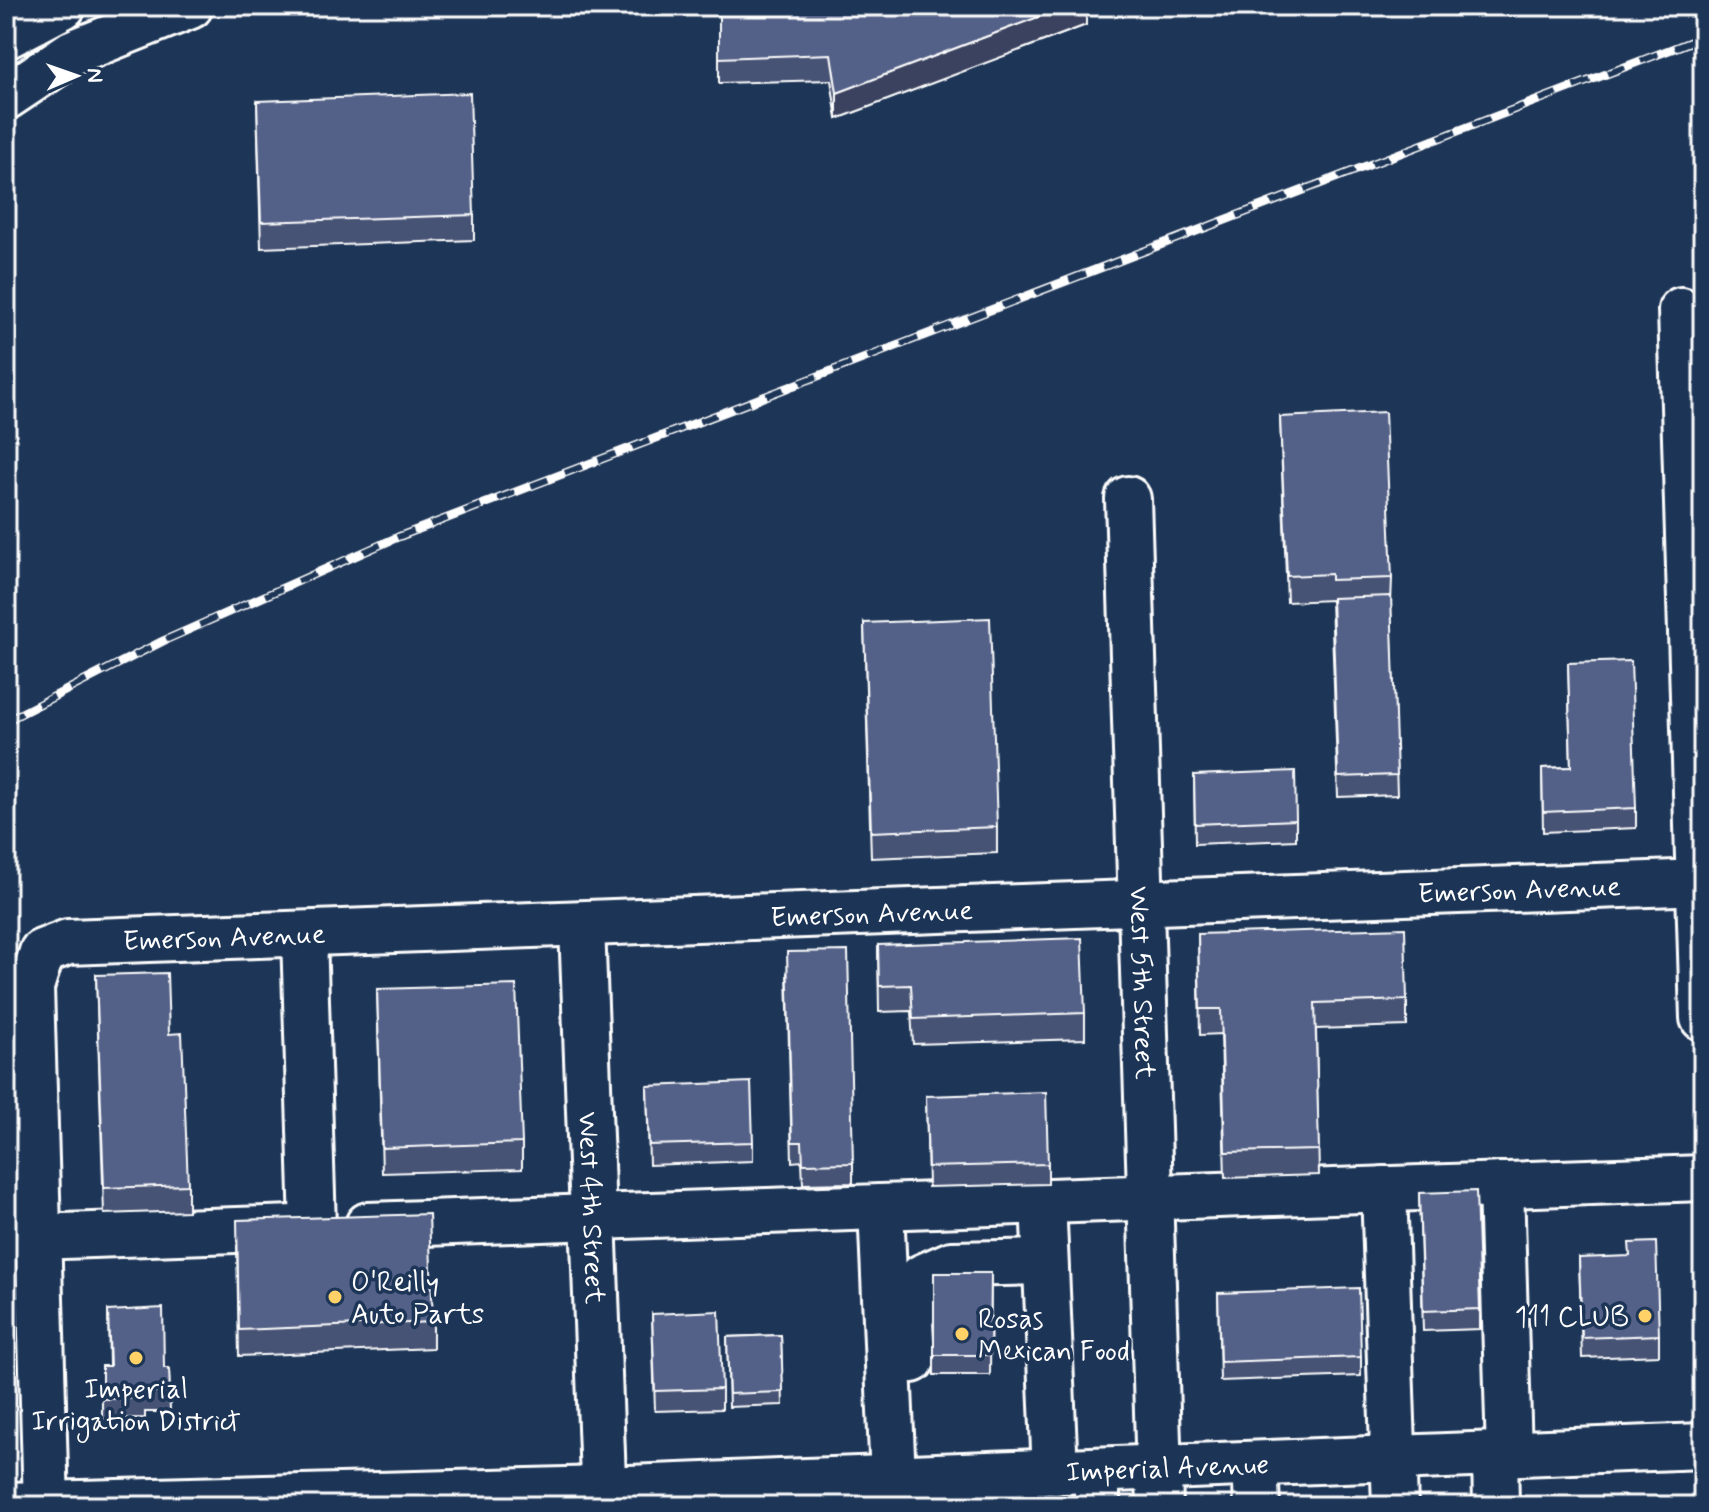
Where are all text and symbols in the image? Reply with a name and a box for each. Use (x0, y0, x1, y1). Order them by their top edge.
north arrow (36, 36, 116, 116)
text: N (80, 68, 108, 83)
street label: Emerson Avenue (1417, 869, 1621, 913)
street label: West 5th Street (1119, 886, 1162, 1080)
street label: Emerson Avenue (770, 893, 974, 937)
street label: Emerson Avenue (122, 917, 326, 961)
street label: West 4th Street (568, 1111, 612, 1305)
place label: O'Reilly Auto Parts (351, 1265, 484, 1334)
marker: O'Reilly Auto Parts (326, 1288, 344, 1306)
place label: 111 CLUB (1515, 1300, 1629, 1337)
place label: Rosas Mexican Food (978, 1302, 1130, 1371)
marker: 111 CLUB (1636, 1307, 1654, 1325)
marker: Rosas Mexican Food (953, 1325, 971, 1343)
marker: Imperial Irrigation District (127, 1349, 145, 1367)
place label: Imperial Irrigation District (31, 1372, 241, 1443)
street label: Imperial Avenue (1065, 1447, 1270, 1492)

